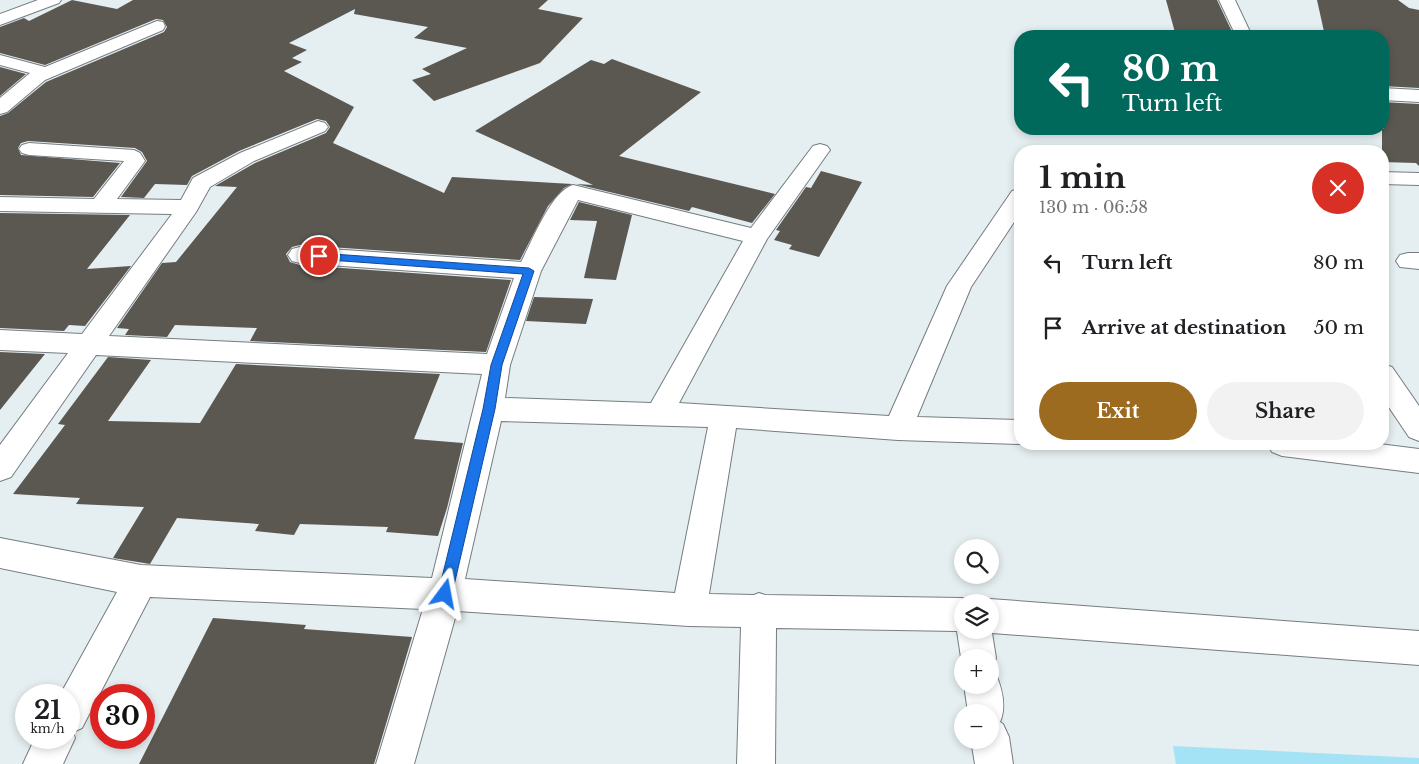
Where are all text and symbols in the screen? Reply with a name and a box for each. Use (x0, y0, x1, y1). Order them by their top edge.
text: 80 m (1122, 47, 1219, 90)
icon: left (1039, 50, 1104, 115)
text: Turn left (1122, 90, 1222, 117)
text: 1 min (1039, 159, 1126, 196)
button: close (1312, 162, 1364, 214)
text: 130 m · 06:58 (1039, 197, 1148, 217)
pin (298, 235, 340, 277)
icon: arrive (305, 242, 333, 270)
icon: left (1039, 249, 1067, 277)
text: Turn left (1082, 251, 1173, 274)
text: 80 m (1313, 251, 1364, 274)
icon: arrive (1039, 314, 1067, 342)
text: Arrive at destination (1082, 316, 1286, 339)
text: 50 m (1314, 316, 1364, 339)
button: Exit (1039, 382, 1197, 440)
button: Share (1207, 382, 1364, 440)
map controls (954, 539, 999, 749)
button: search (954, 539, 999, 584)
position arrow (418, 567, 470, 619)
button: layers (954, 594, 999, 639)
button: + (954, 649, 999, 694)
speed limit sign: 30 (90, 684, 155, 749)
text: 21 (34, 695, 61, 726)
button: − (954, 704, 999, 749)
text: km/h (30, 721, 65, 736)

